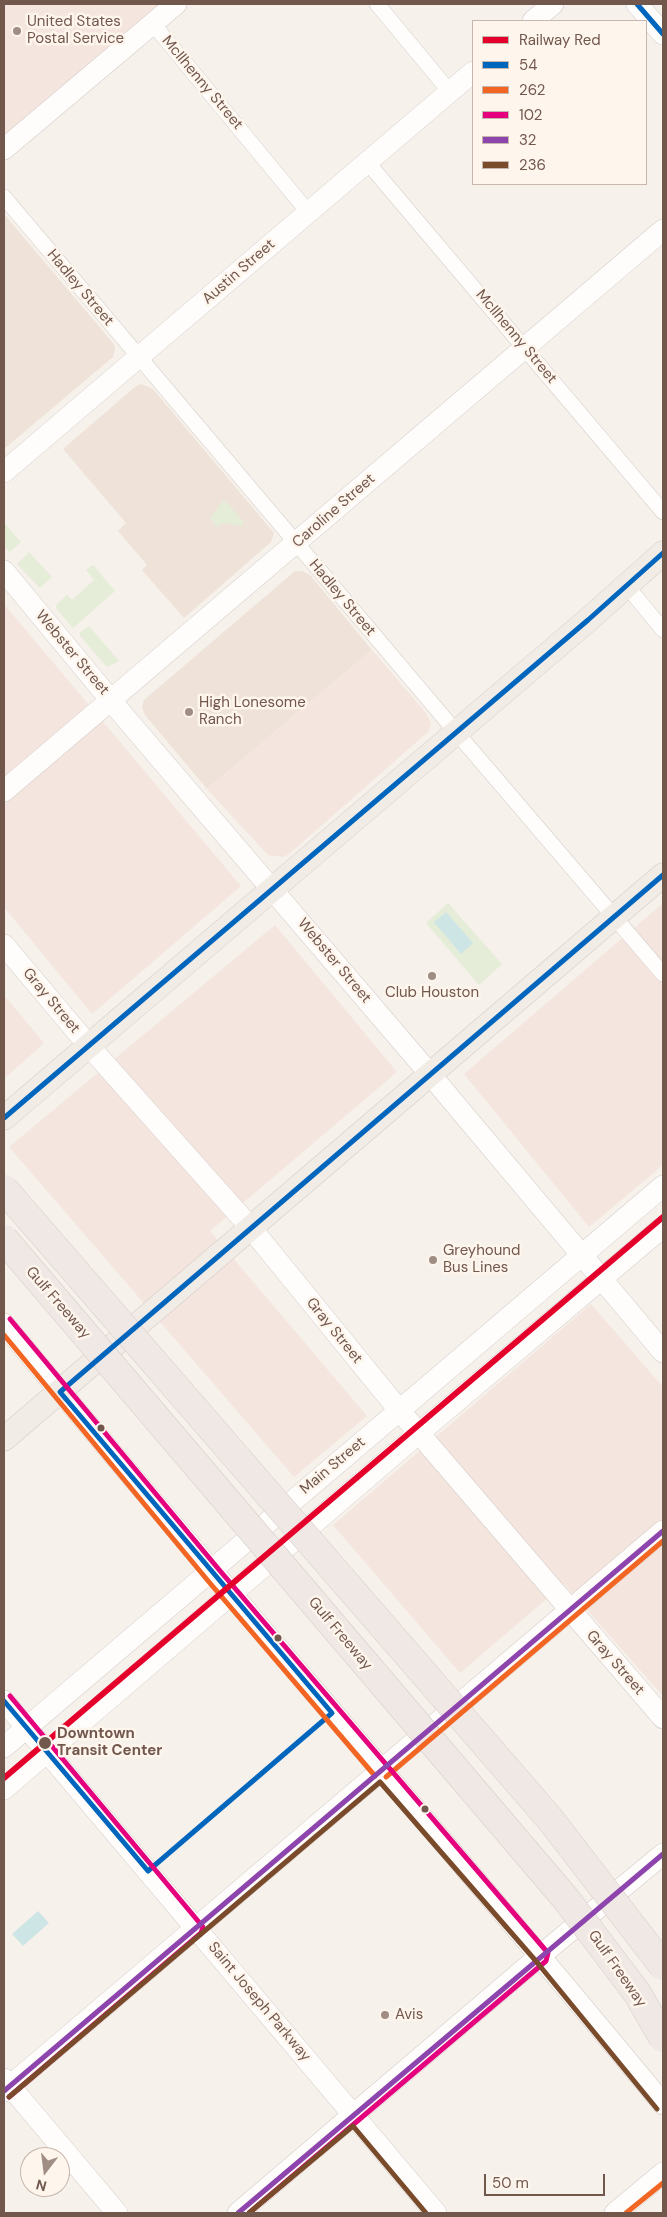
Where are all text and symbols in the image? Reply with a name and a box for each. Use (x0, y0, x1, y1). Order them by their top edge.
place label: United States Postal Service (27, 13, 124, 48)
legend (472, 20, 647, 185)
marker: United States Postal Service (11, 25, 23, 37)
text: Railway Red (519, 30, 601, 50)
street label: McIlhenny Street (157, 32, 247, 134)
text: 54 (519, 55, 537, 75)
text: 262 (519, 80, 545, 100)
text: 102 (519, 105, 542, 125)
text: 32 (519, 130, 537, 150)
text: 236 (519, 155, 546, 175)
street label: Austin Street (199, 236, 279, 308)
street label: Hadley Street (43, 246, 117, 330)
street label: McIlhenny Street (471, 286, 561, 388)
street label: Caroline Street (289, 470, 379, 552)
street label: Hadley Street (305, 556, 379, 640)
street label: Webster Street (31, 607, 113, 699)
place label: High Lonesome Ranch (199, 694, 306, 729)
marker: High Lonesome Ranch (183, 706, 195, 718)
street label: Webster Street (293, 915, 375, 1007)
street label: Gray Street (18, 965, 84, 1037)
marker: Club Houston (426, 970, 438, 982)
place label: Club Houston (385, 984, 479, 1002)
place label: Greyhound Bus Lines (443, 1242, 520, 1277)
marker: Greyhound Bus Lines (427, 1254, 439, 1266)
street label: Gulf Freeway (22, 1263, 94, 1343)
street label: Gray Street (302, 1294, 366, 1368)
unlabelled marker (96, 1423, 106, 1433)
street label: Main Street (297, 1434, 369, 1498)
street label: Gulf Freeway (304, 1594, 376, 1674)
street label: Gray Street (582, 1627, 648, 1699)
unlabelled marker (273, 1633, 283, 1643)
place label: Downtown Transit Center (57, 1725, 162, 1760)
marker: Downtown Transit Center (37, 1735, 53, 1751)
unlabelled marker (420, 1804, 430, 1814)
street label: Gulf Freeway (584, 1927, 650, 2011)
street label: Saint Joseph Parkway (204, 1939, 314, 2065)
place label: Avis (395, 2006, 423, 2024)
marker: Avis (379, 2009, 391, 2021)
north arrow (20, 2147, 70, 2197)
scale bar (487, 2164, 608, 2196)
text: 50 m (492, 2173, 529, 2193)
text: N (34, 2176, 49, 2196)

